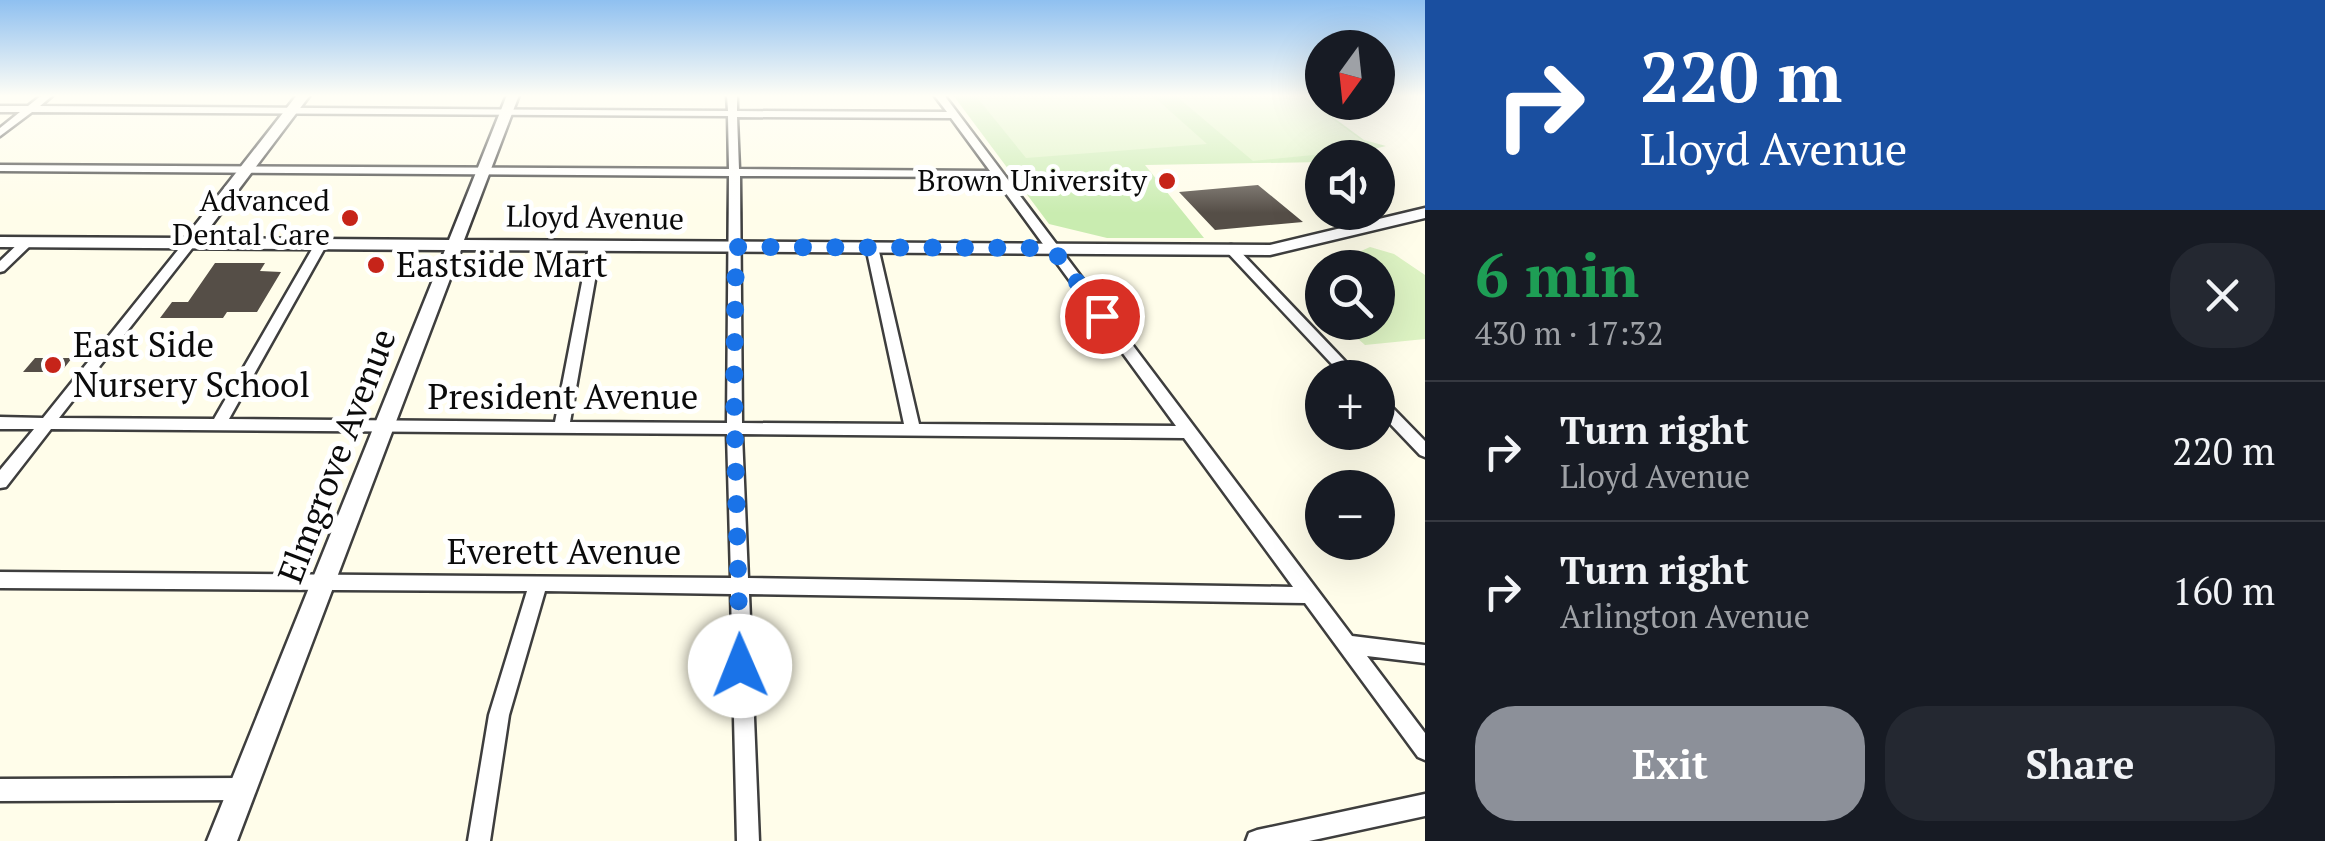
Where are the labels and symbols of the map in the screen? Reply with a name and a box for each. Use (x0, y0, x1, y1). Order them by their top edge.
north arrow (1305, 30, 1395, 120)
place label: Brown University (917, 160, 1148, 200)
marker: Brown University (1156, 170, 1178, 192)
place label: Advanced Dental Care (172, 180, 330, 254)
street label: Lloyd Avenue (506, 195, 685, 239)
marker: Advanced Dental Care (339, 207, 361, 229)
place label: Eastside Mart (396, 241, 608, 287)
marker: Eastside Mart (365, 254, 387, 276)
pin (1060, 274, 1145, 359)
place label: East Side Nursery School (73, 321, 310, 407)
street label: Elmgrove Avenue (266, 322, 406, 589)
marker: East Side Nursery School (42, 354, 64, 376)
street label: President Avenue (428, 373, 698, 419)
street label: Everett Avenue (447, 528, 681, 574)
position arrow (688, 614, 792, 718)

